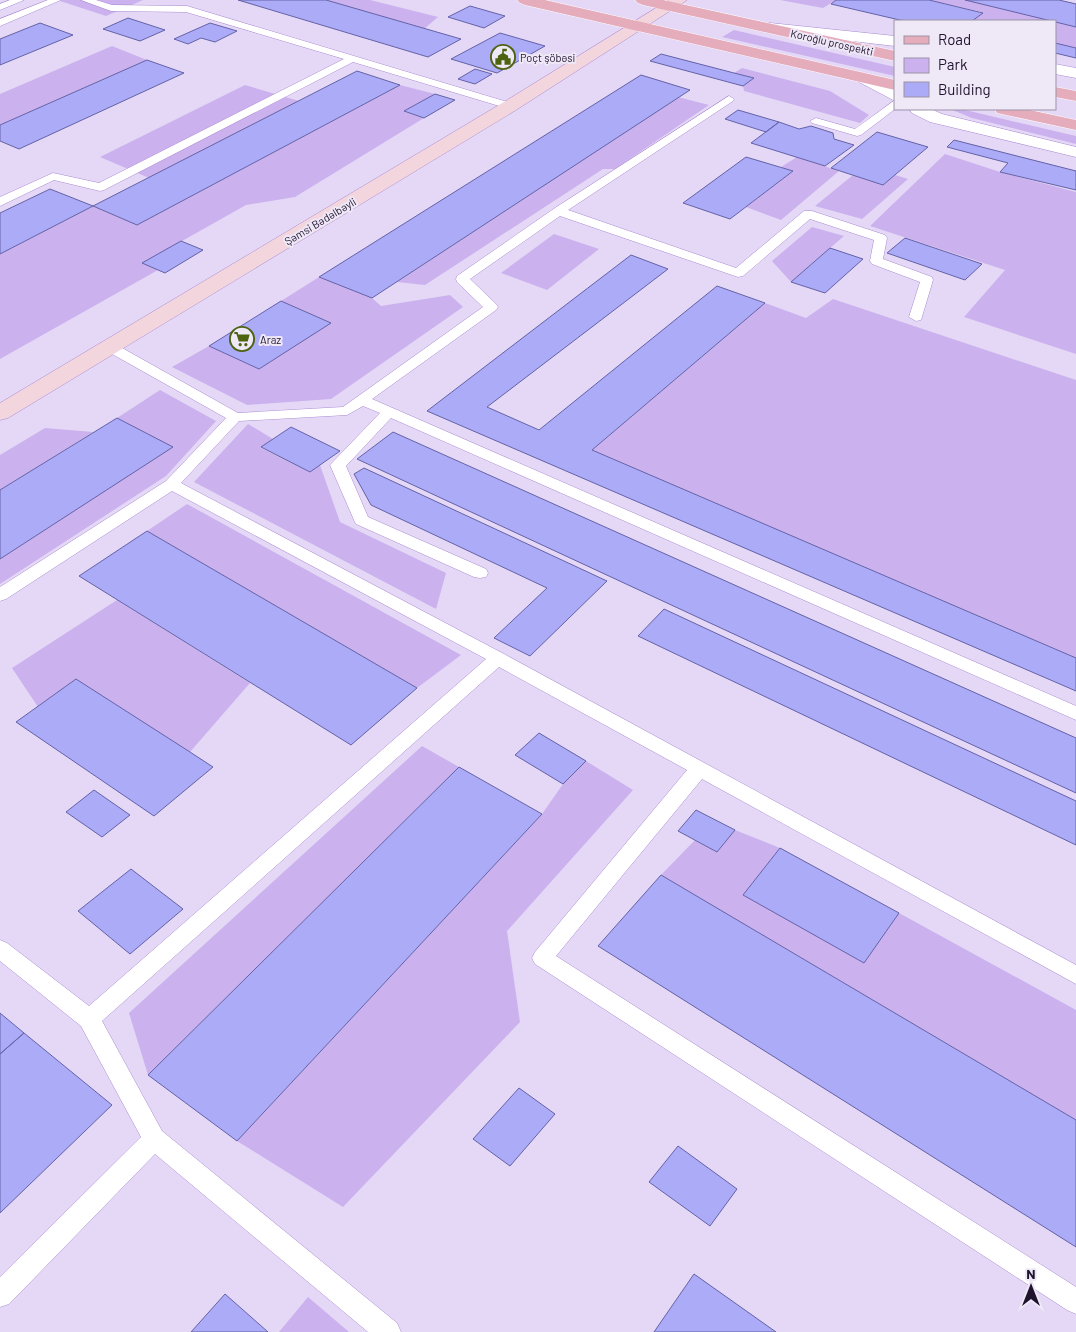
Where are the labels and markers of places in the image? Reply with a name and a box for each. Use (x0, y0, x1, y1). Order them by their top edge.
public building icon: Poçt şöbəsi (490, 44, 516, 70)
place label: Poçt şöbəsi (520, 51, 576, 64)
supermarket icon: Araz (229, 326, 255, 352)
place label: Araz (260, 333, 281, 346)

